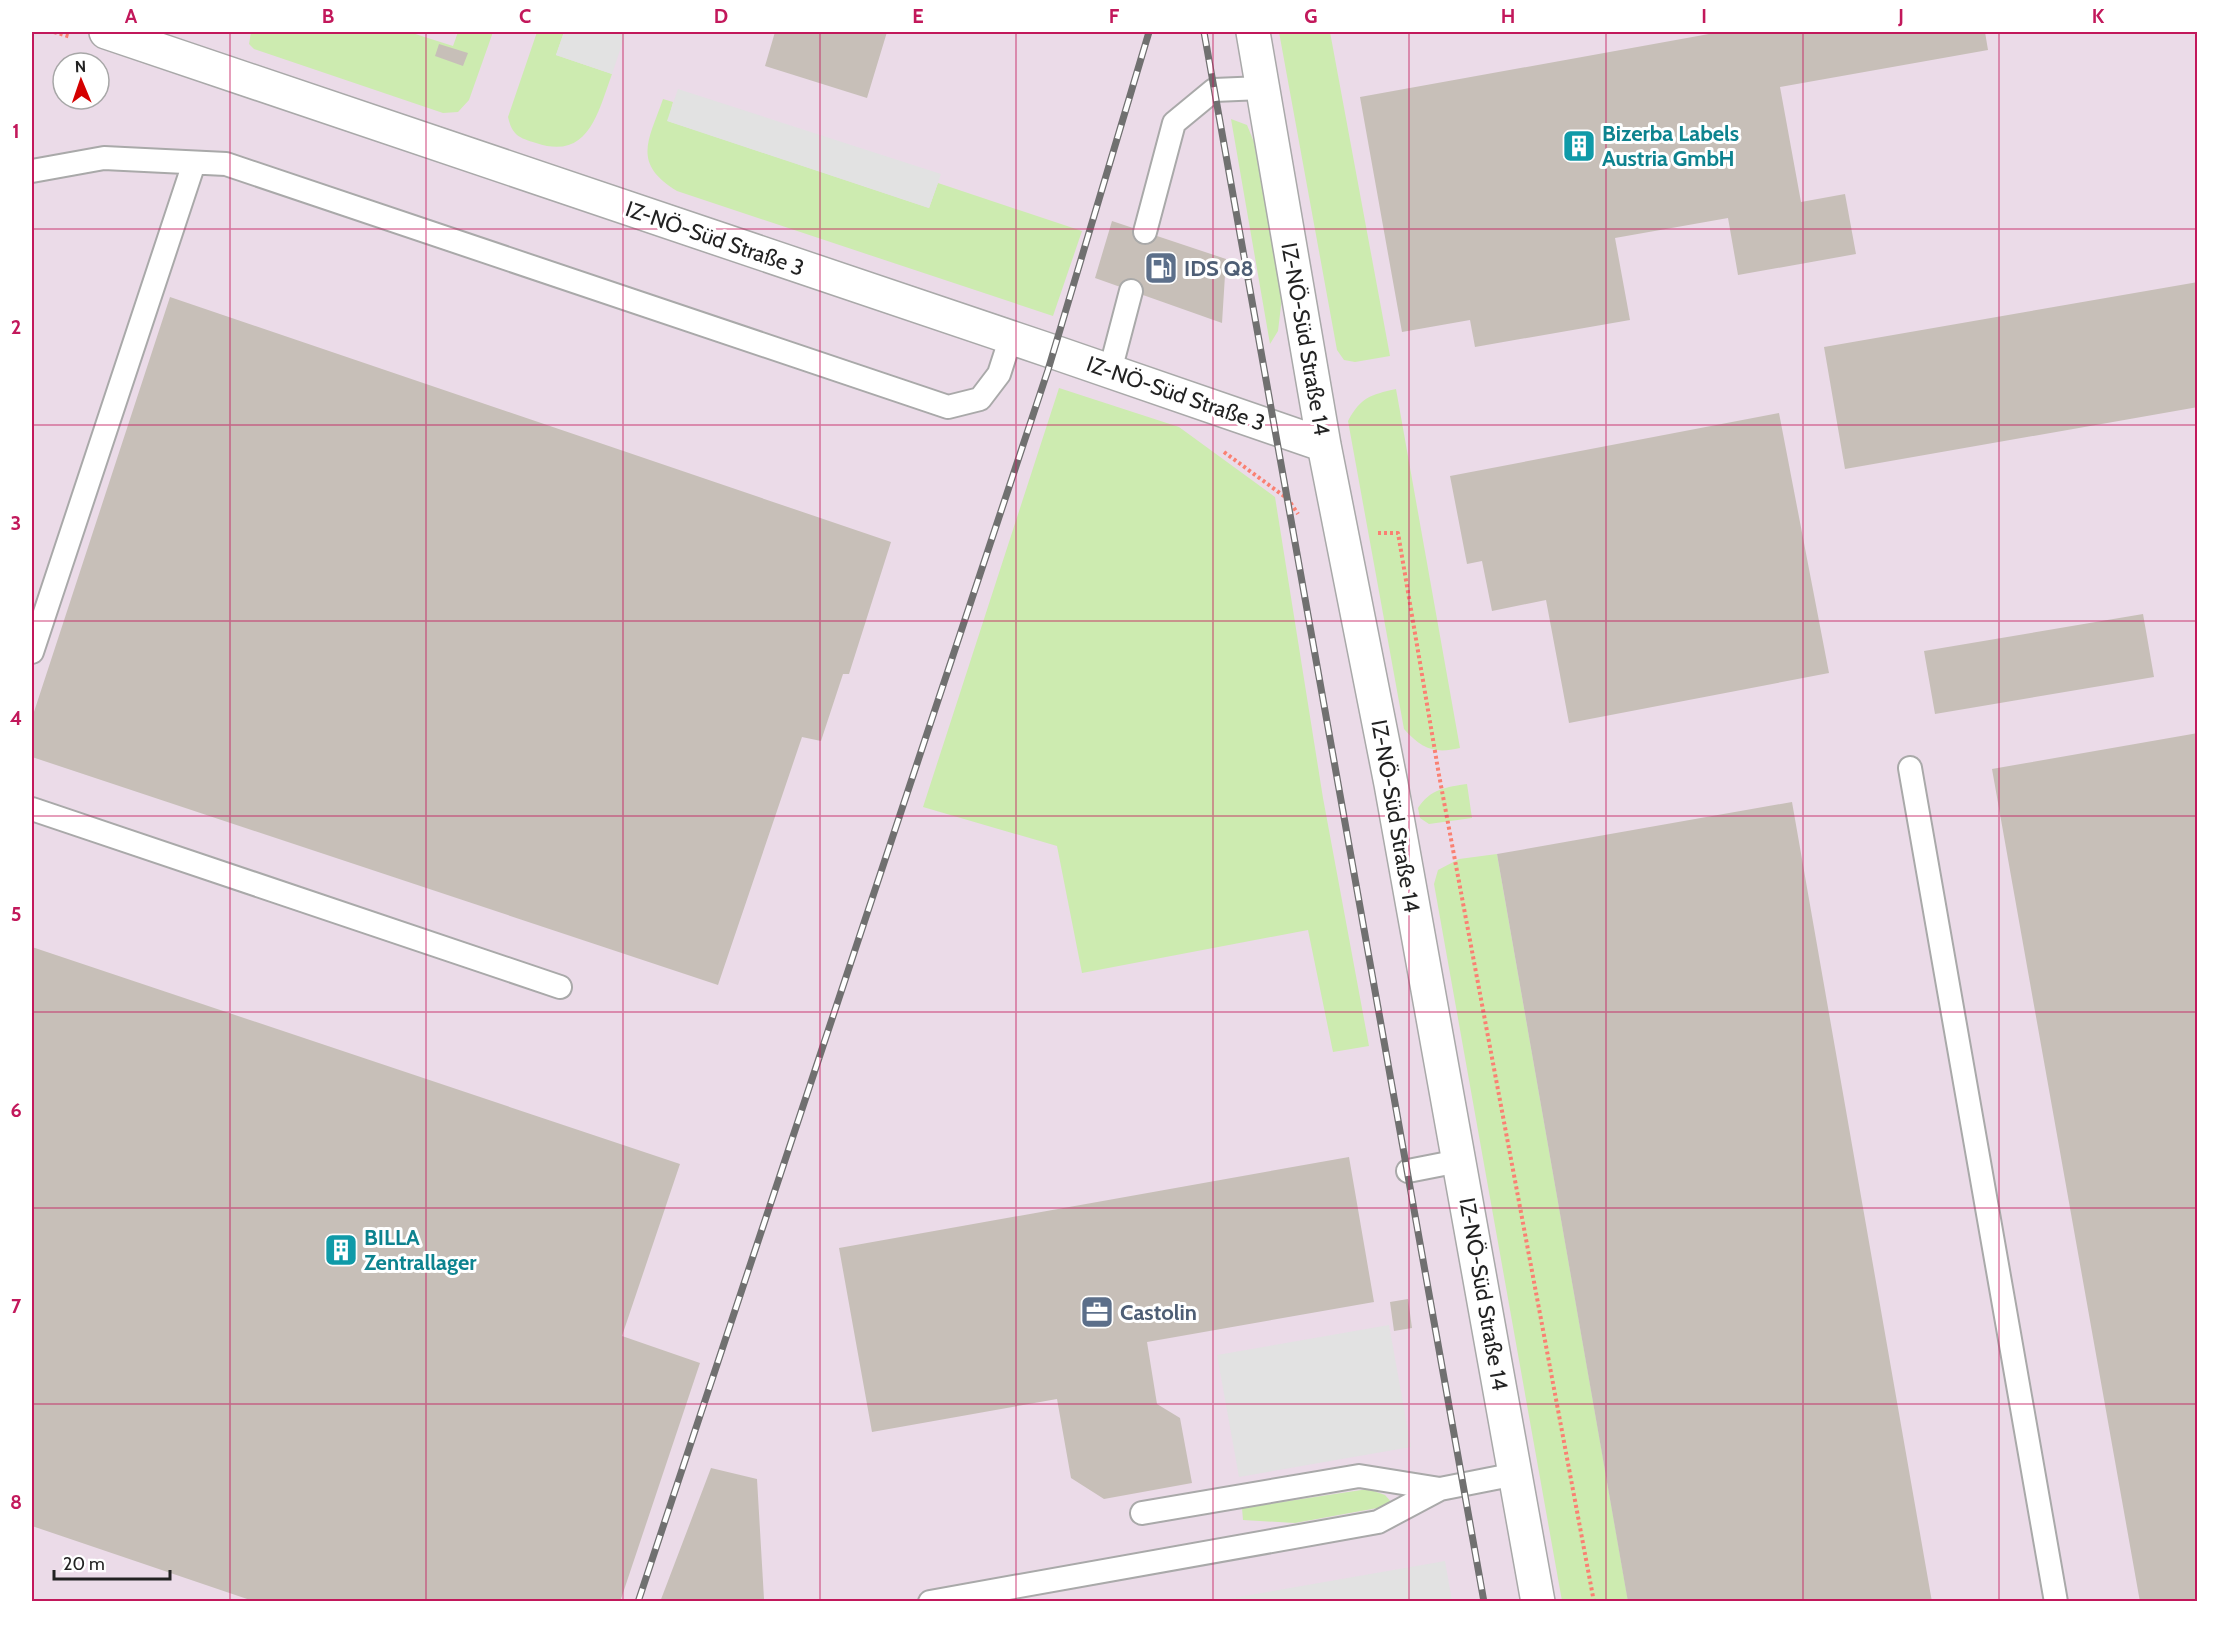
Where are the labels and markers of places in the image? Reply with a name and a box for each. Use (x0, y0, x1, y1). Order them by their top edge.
place label: Bizerba Labels Austria GmbH (1602, 120, 1739, 172)
building icon: Bizerba Labels Austria GmbH (1561, 128, 1597, 164)
fuel station icon: IDS Q8 (1143, 250, 1179, 286)
place label: IDS Q8 (1184, 255, 1254, 282)
place label: BILLA Zentrallager (364, 1224, 477, 1276)
building icon: BILLA Zentrallager (323, 1232, 359, 1268)
office icon: Castolin (1079, 1294, 1115, 1330)
place label: Castolin (1120, 1299, 1197, 1326)

